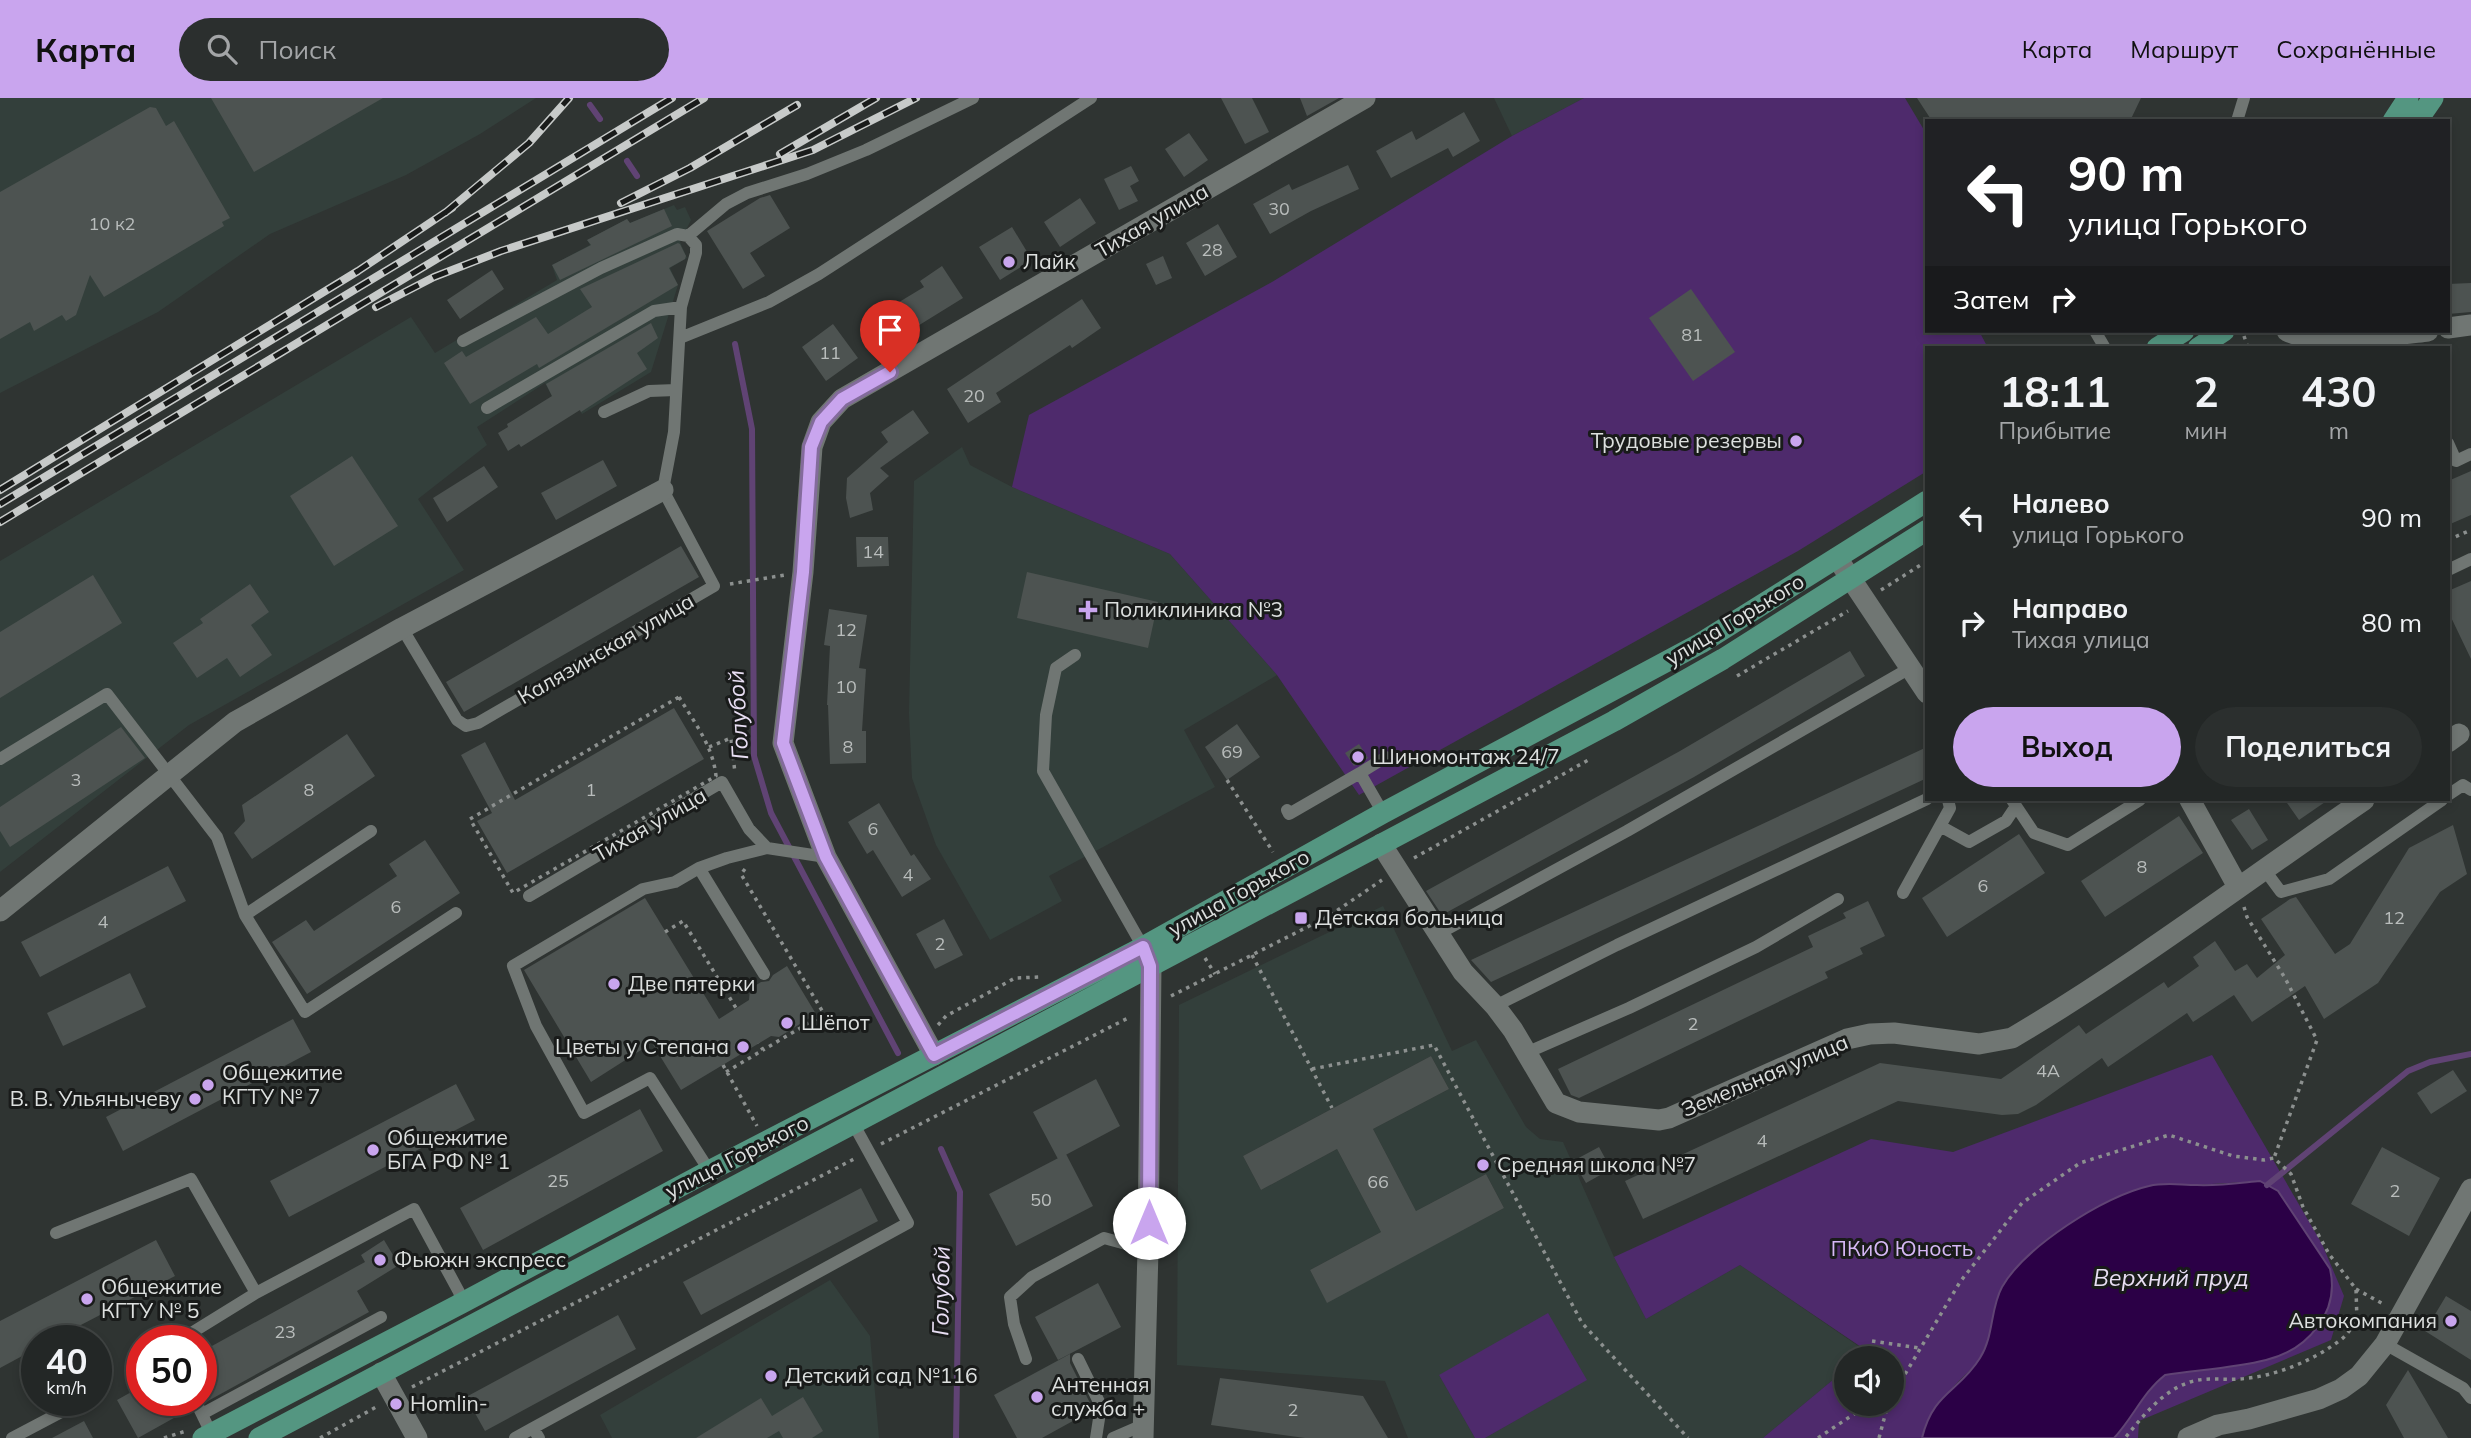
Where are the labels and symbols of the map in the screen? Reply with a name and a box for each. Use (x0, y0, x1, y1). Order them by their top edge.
street label: Тихая улица (1090, 177, 1213, 263)
house number: 30 (1268, 197, 1290, 220)
house number: 10 к2 (89, 212, 135, 235)
house number: 28 (1201, 238, 1223, 261)
place label: Лайк (1023, 248, 1076, 274)
marker: Лайк (1001, 254, 1017, 270)
pin (860, 300, 920, 372)
house number: 81 (1681, 323, 1703, 346)
house number: 11 (819, 341, 841, 364)
house number: 20 (963, 384, 985, 407)
place label: Трудовые резервы (1591, 427, 1782, 453)
marker: Трудовые резервы (1788, 433, 1804, 449)
house number: 14 (862, 540, 884, 563)
street label: улица Горького (1660, 567, 1809, 671)
street label: Калязинская улица (513, 587, 698, 709)
place label: Поликлиника №3 (1104, 596, 1283, 622)
marker: Поликлиника №3 (1078, 600, 1098, 620)
house number: 12 (835, 618, 857, 641)
water label: Голубой (721, 670, 754, 760)
house number: 10 (835, 675, 857, 698)
house number: 8 (843, 735, 853, 758)
house number: 69 (1221, 740, 1243, 763)
place label: Шиномонтаж 24/7 (1372, 743, 1560, 769)
marker: Шиномонтаж 24/7 (1350, 749, 1366, 765)
house number: 3 (71, 768, 81, 791)
house number: 8 (304, 778, 314, 801)
house number: 1 (586, 778, 596, 801)
street label: Тихая улица (588, 781, 711, 867)
house number: 6 (868, 817, 878, 840)
street label: улица Горького (1163, 843, 1314, 942)
house number: 8 (2137, 855, 2147, 878)
house number: 4 (903, 863, 914, 886)
house number: 6 (1978, 874, 1988, 897)
house number: 6 (391, 895, 401, 918)
place label: Детская больница (1315, 904, 1503, 930)
house number: 12 (2383, 906, 2405, 929)
house number: 4 (98, 910, 109, 933)
marker: Детская больница (1293, 910, 1309, 926)
house number: 2 (935, 932, 945, 955)
place label: Две пятерки (628, 970, 755, 996)
marker: Две пятерки (606, 976, 622, 992)
place label: Шёпот (801, 1009, 870, 1035)
house number: 2 (1688, 1012, 1698, 1035)
marker: Шёпот (779, 1015, 795, 1031)
street label: Земельная улица (1677, 1028, 1852, 1122)
place label: Цветы у Степана (555, 1033, 729, 1059)
marker: Цветы у Степана (735, 1039, 751, 1055)
place label: Общежитие КГТУ № 7 (222, 1059, 343, 1109)
house number: 4А (2036, 1059, 2060, 1082)
marker: Общежитие КГТУ № 7 (200, 1077, 216, 1093)
place label: В. В. Ульянычеву (10, 1085, 181, 1111)
marker: В. В. Ульянычеву (187, 1091, 203, 1107)
street label: улица Горького (661, 1109, 813, 1203)
place label: Общежитие БГА РФ № 1 (387, 1124, 510, 1174)
house number: 4 (1757, 1129, 1768, 1152)
marker: Общежитие БГА РФ № 1 (365, 1142, 381, 1158)
place label: Средняя школа №7 (1497, 1151, 1696, 1177)
marker: Средняя школа №7 (1475, 1157, 1491, 1173)
house number: 25 (547, 1169, 569, 1192)
house number: 66 (1367, 1170, 1389, 1193)
house number: 2 (2390, 1179, 2400, 1202)
position arrow (1112, 1186, 1186, 1260)
house number: 50 (1030, 1188, 1052, 1211)
park label: ПКиО Юность (1831, 1235, 1973, 1261)
place label: Фьюжн экспресс (394, 1246, 566, 1272)
water label: Голубой (925, 1246, 956, 1336)
marker: Фьюжн экспресс (372, 1252, 388, 1268)
water label: Верхний пруд (2093, 1263, 2249, 1292)
place label: Общежитие КГТУ № 5 (101, 1273, 222, 1323)
marker: Общежитие КГТУ № 5 (79, 1291, 95, 1307)
place label: Автокомпания (2288, 1307, 2437, 1333)
marker: Автокомпания (2443, 1313, 2459, 1329)
house number: 23 (274, 1320, 296, 1343)
speed limit sign: 50 (126, 1325, 217, 1416)
place label: Детский сад №116 (785, 1362, 978, 1388)
marker: Детский сад №116 (763, 1368, 779, 1384)
place label: Антенная служба + (1051, 1371, 1150, 1421)
marker: Антенная служба + (1029, 1389, 1045, 1405)
place label: Homlin- (410, 1390, 488, 1416)
marker: Homlin- (388, 1396, 404, 1412)
house number: 2 (1288, 1398, 1298, 1421)

